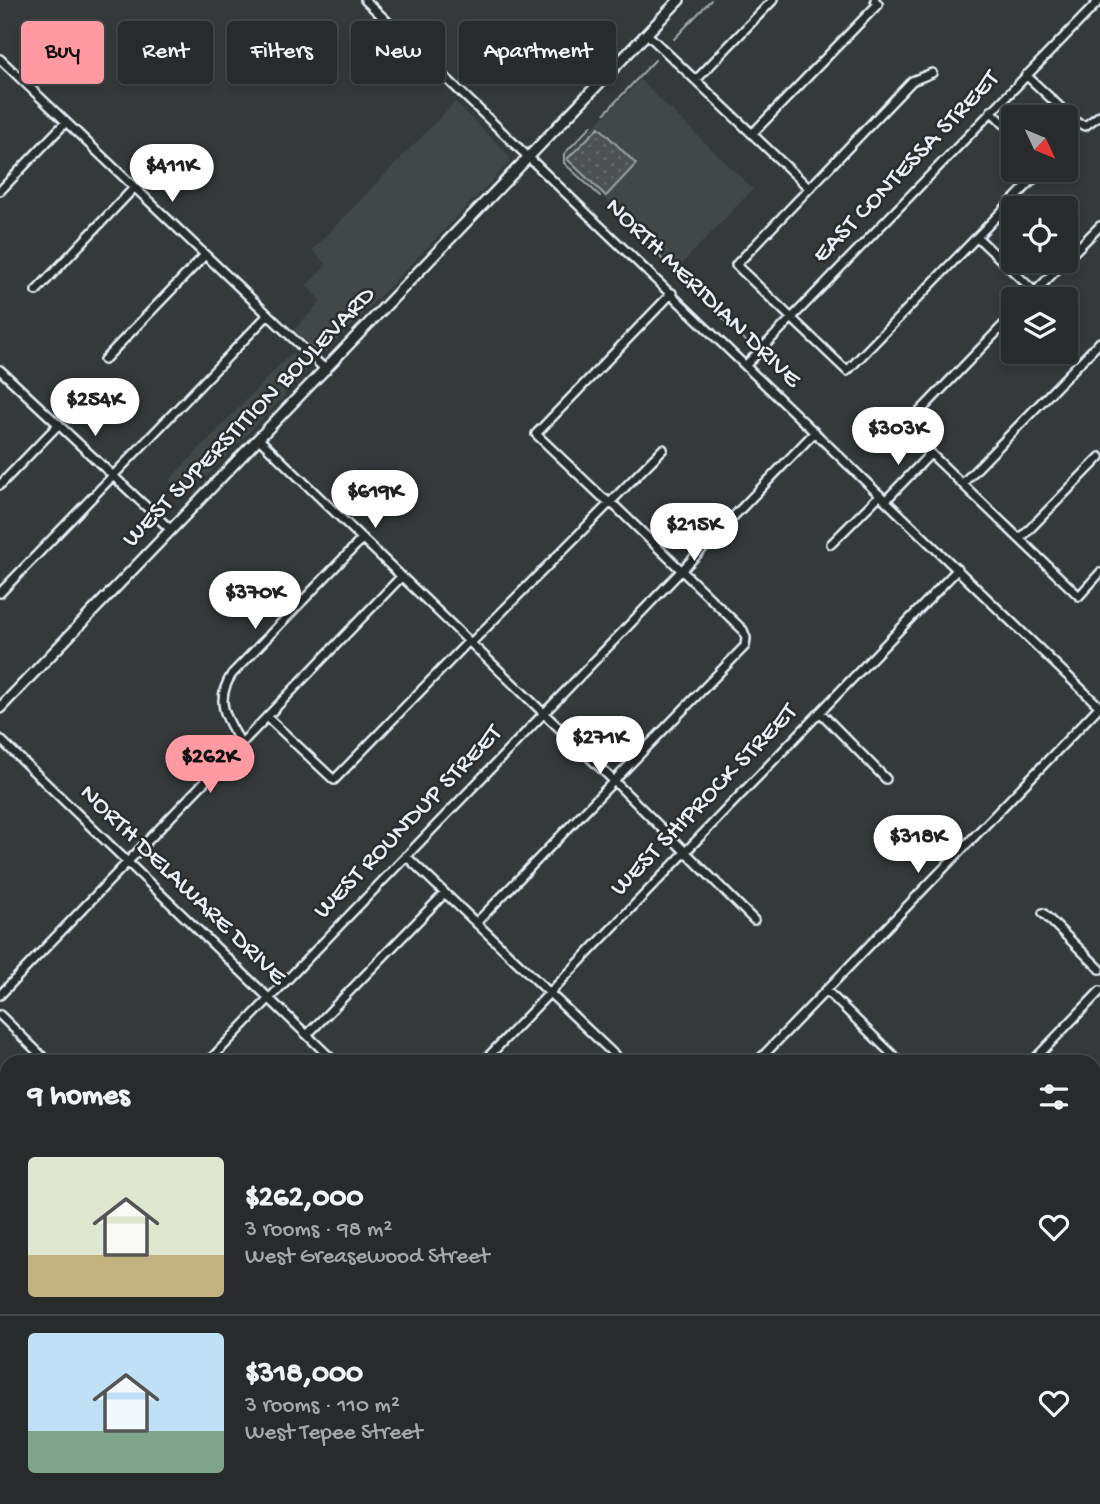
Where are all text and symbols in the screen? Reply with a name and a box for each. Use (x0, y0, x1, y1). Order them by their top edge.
chip: Buy (21, 21, 104, 84)
chip: Rent (118, 21, 213, 84)
chip: Filters (227, 21, 337, 84)
chip: New (351, 21, 445, 84)
chip: Apartment (459, 21, 616, 84)
street label: EAST CONTESSA STREET (807, 64, 1008, 271)
north arrow (1001, 105, 1078, 182)
map controls (1001, 105, 1078, 364)
pin: $411K (123, 144, 221, 204)
text: $411K (146, 153, 198, 180)
street label: NORTH MERIDIAN DRIVE (598, 192, 807, 396)
button: locate (1001, 196, 1078, 273)
street label: WEST SUPERSTITION BOULEVARD (117, 281, 383, 555)
button: layers (1001, 287, 1078, 364)
pin: $254K (46, 378, 144, 438)
text: $254K (66, 387, 124, 414)
pin: $303K (849, 407, 947, 467)
text: $303K (868, 416, 928, 443)
pin: $619K (326, 470, 424, 530)
text: $619K (347, 479, 403, 506)
pin: $215K (645, 504, 743, 563)
text: $215K (666, 512, 722, 539)
pin: $370K (206, 572, 304, 631)
text: $370K (225, 580, 285, 607)
street label: WEST SHIPROCK STREET (605, 697, 806, 904)
pin: $271K (551, 716, 649, 776)
street label: WEST ROUNDUP STREET (308, 719, 511, 927)
text: $271K (572, 725, 628, 752)
pin: $262K (161, 736, 259, 795)
text: $262K (181, 744, 239, 771)
street label: NORTH DELAWARE DRIVE (72, 779, 293, 994)
pin: $318K (869, 816, 967, 875)
text: $318K (890, 824, 946, 851)
icon: filters (1035, 1078, 1073, 1116)
text: 9 homes (28, 1080, 130, 1115)
text: $262,000 (245, 1182, 364, 1217)
icon: home (84, 1185, 168, 1269)
icon: heart (1035, 1208, 1073, 1246)
text: 3 rooms · 98 m² (245, 1217, 392, 1244)
text: West Greasewood Street (245, 1244, 489, 1271)
text: $318,000 (245, 1358, 363, 1393)
icon: home (84, 1361, 168, 1445)
icon: heart (1035, 1384, 1073, 1422)
text: 3 rooms · 110 m² (245, 1393, 400, 1420)
text: West Tepee Street (245, 1420, 422, 1447)

